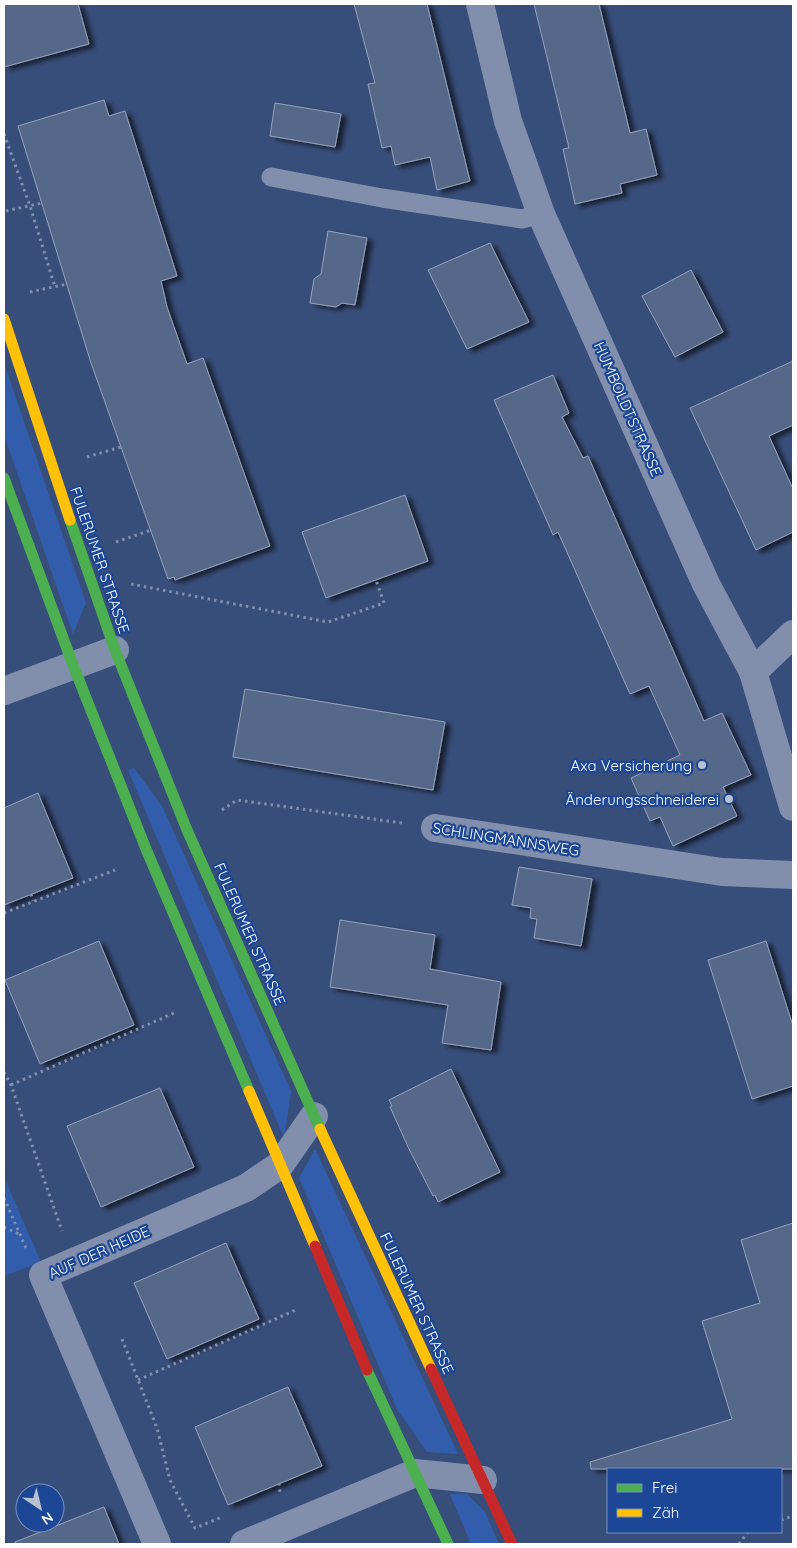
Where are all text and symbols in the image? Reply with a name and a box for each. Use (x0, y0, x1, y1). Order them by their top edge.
street label: HUMBOLDTSTRASSE (590, 339, 666, 479)
street label: FULERUMER STRASSE (66, 484, 134, 636)
place label: Axa Versicherung (571, 756, 692, 775)
marker: Axa Versicherung (696, 759, 708, 771)
place label: Änderungsschneiderei (565, 790, 719, 809)
marker: Änderungsschneiderei (723, 793, 735, 805)
street label: SCHLINGMANNSWEG (431, 818, 581, 860)
street label: FULERUMER STRASSE (210, 860, 290, 1008)
street label: AUF DER HEIDE (45, 1221, 153, 1283)
street label: FULERUMER STRASSE (376, 1229, 458, 1377)
legend (607, 1468, 782, 1533)
text: Frei (652, 1478, 678, 1497)
north arrow (15, 1483, 65, 1533)
text: Zäh (652, 1503, 679, 1522)
text: N (38, 1508, 57, 1529)

